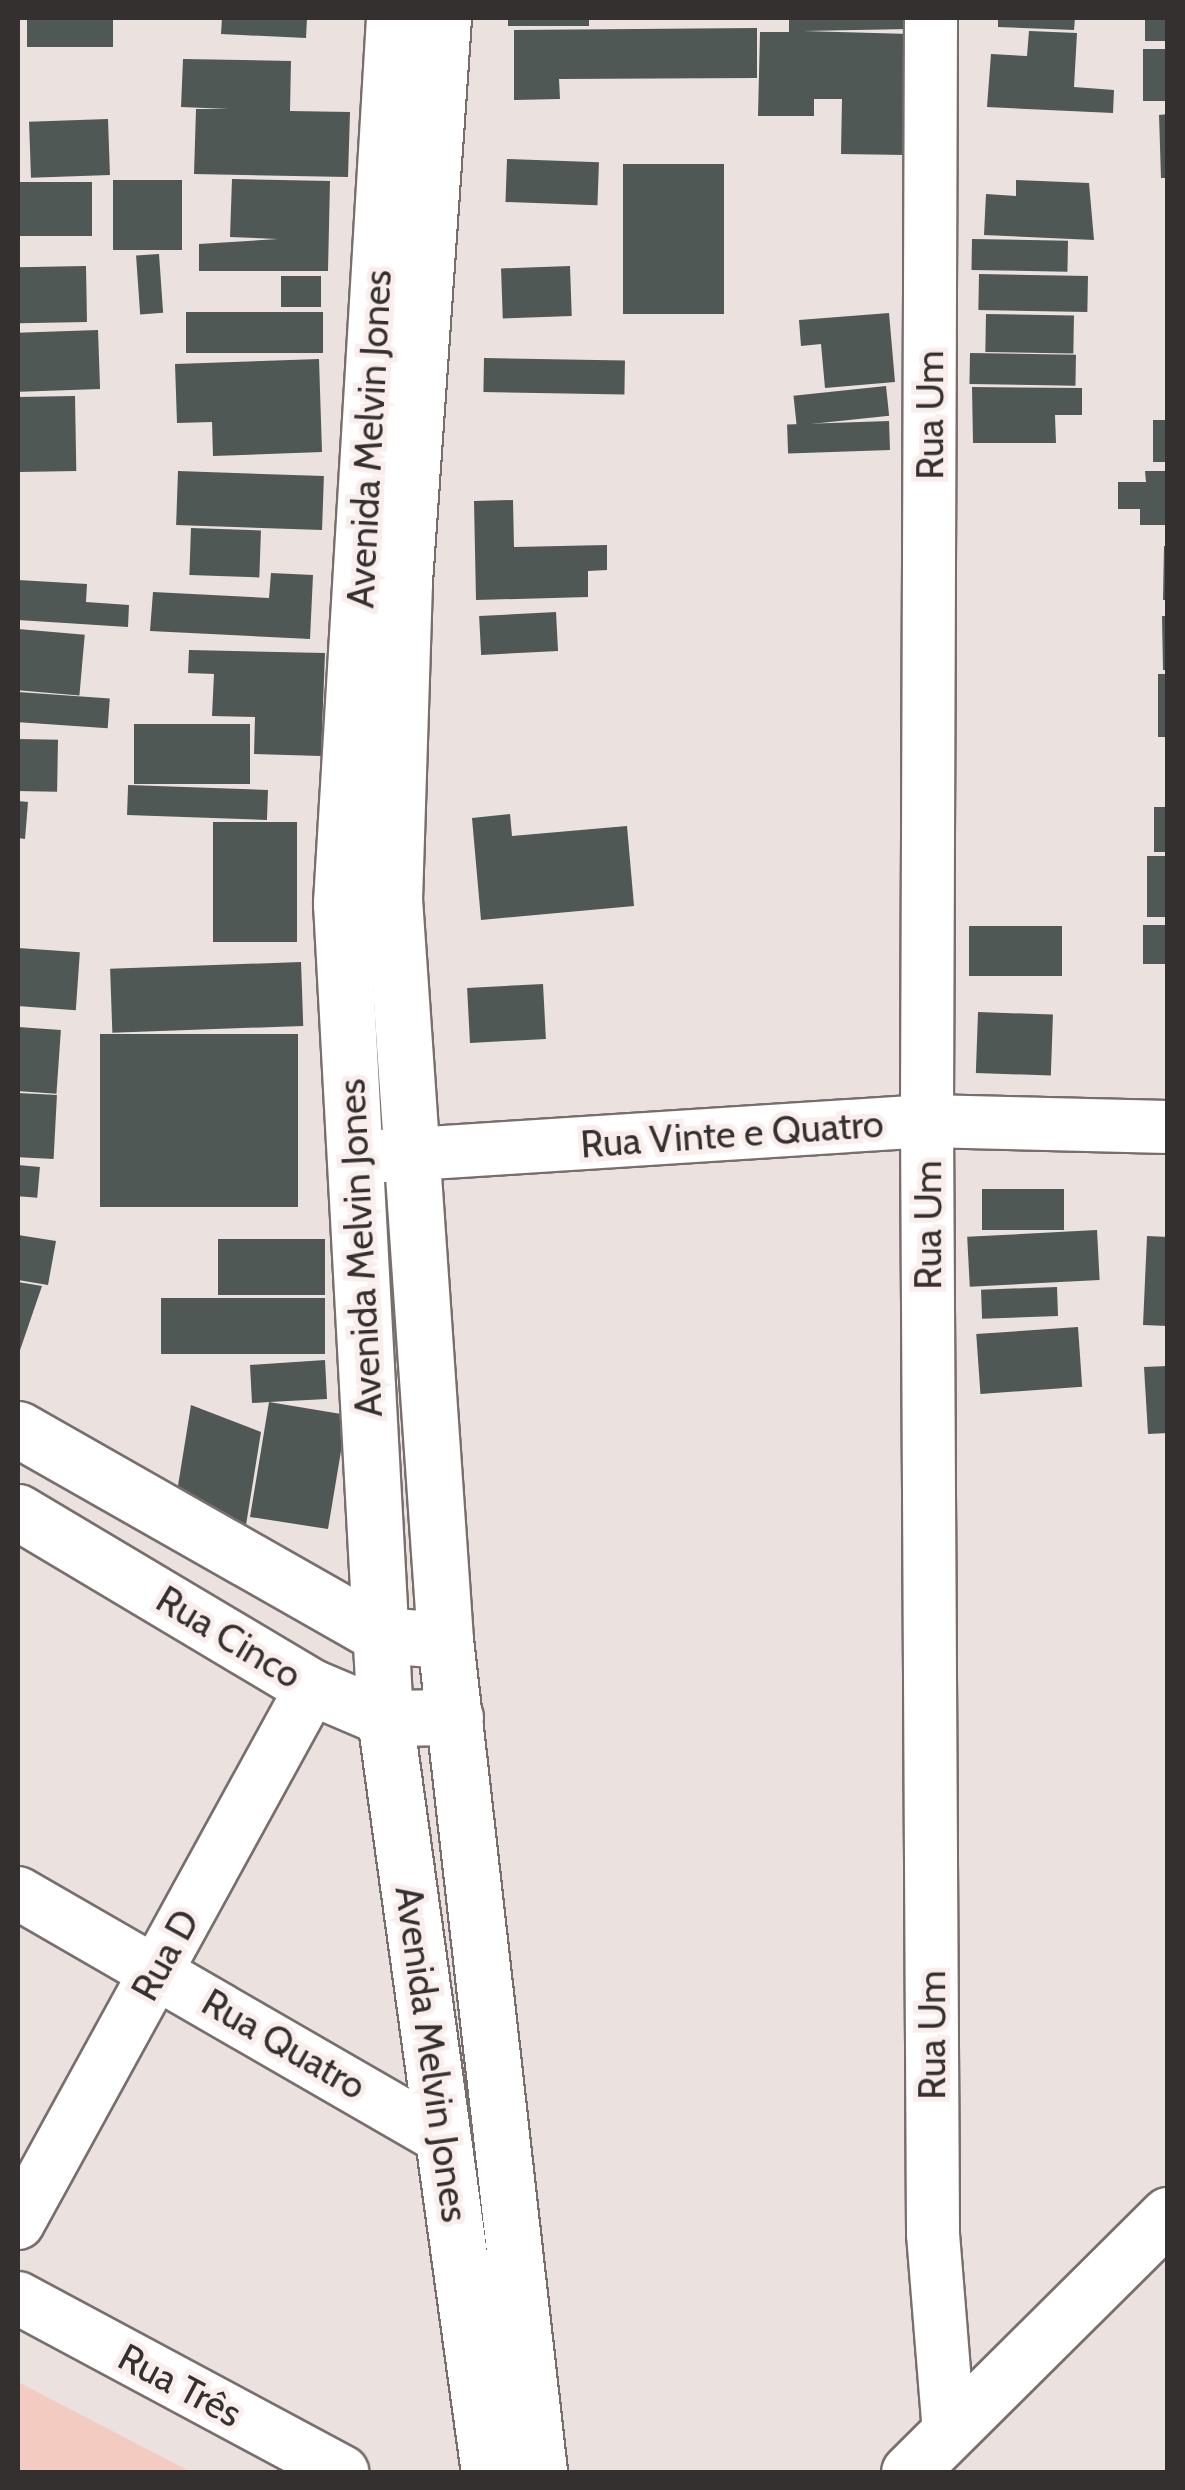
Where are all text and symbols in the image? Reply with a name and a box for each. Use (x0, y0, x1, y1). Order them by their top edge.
street label: Avenida Melvin Jones (337, 269, 401, 609)
street label: Rua Um (907, 350, 953, 480)
street label: Avenida Melvin Jones (328, 1078, 392, 1418)
street label: Rua Vinte e Quatro (579, 1101, 885, 1167)
street label: Rua Um (905, 1160, 951, 1290)
street label: Rua Cinco (148, 1576, 310, 1698)
street label: Avenida Melvin Jones (386, 1883, 478, 2225)
street label: Rua D (122, 1902, 208, 2008)
street label: Rua Um (909, 1970, 955, 2100)
street label: Rua Quatro (194, 1979, 374, 2109)
street label: Rua Três (111, 2334, 249, 2436)

